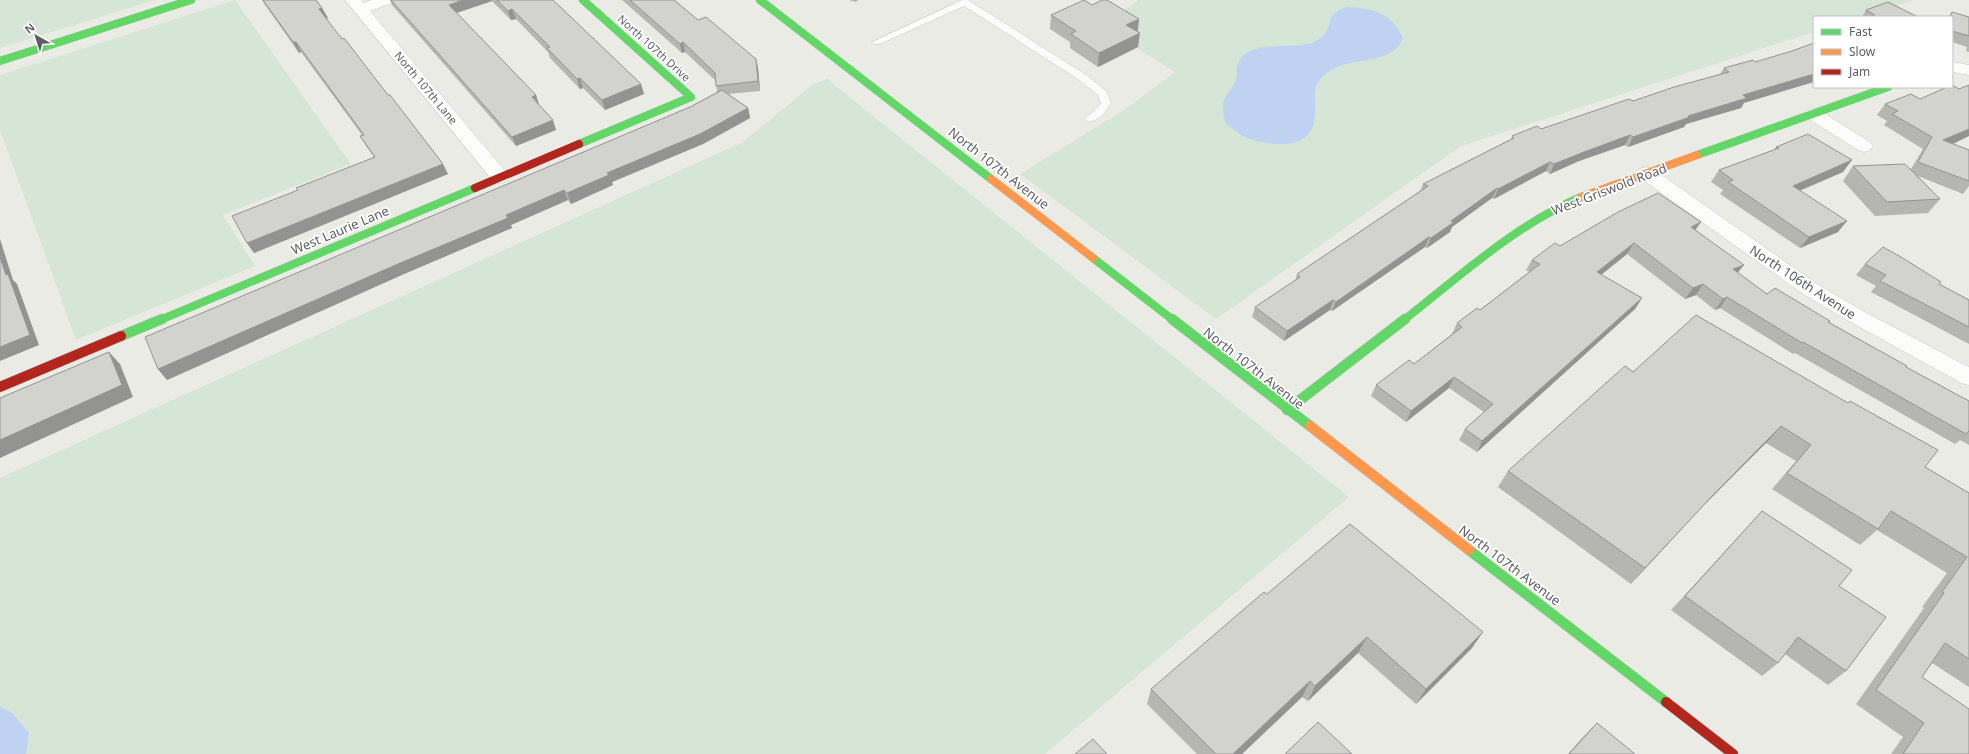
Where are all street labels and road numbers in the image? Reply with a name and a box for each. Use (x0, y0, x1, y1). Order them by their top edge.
street label: North 107th Drive (615, 11, 694, 84)
street label: North 107th Lane (392, 48, 461, 127)
street label: North 107th Avenue (945, 123, 1053, 213)
street label: West Griswold Road (1549, 159, 1669, 219)
street label: West Laurie Lane (288, 201, 392, 259)
street label: North 106th Avenue (1746, 241, 1860, 323)
street label: North 107th Avenue (1200, 323, 1308, 413)
street label: North 107th Avenue (1455, 521, 1565, 609)

